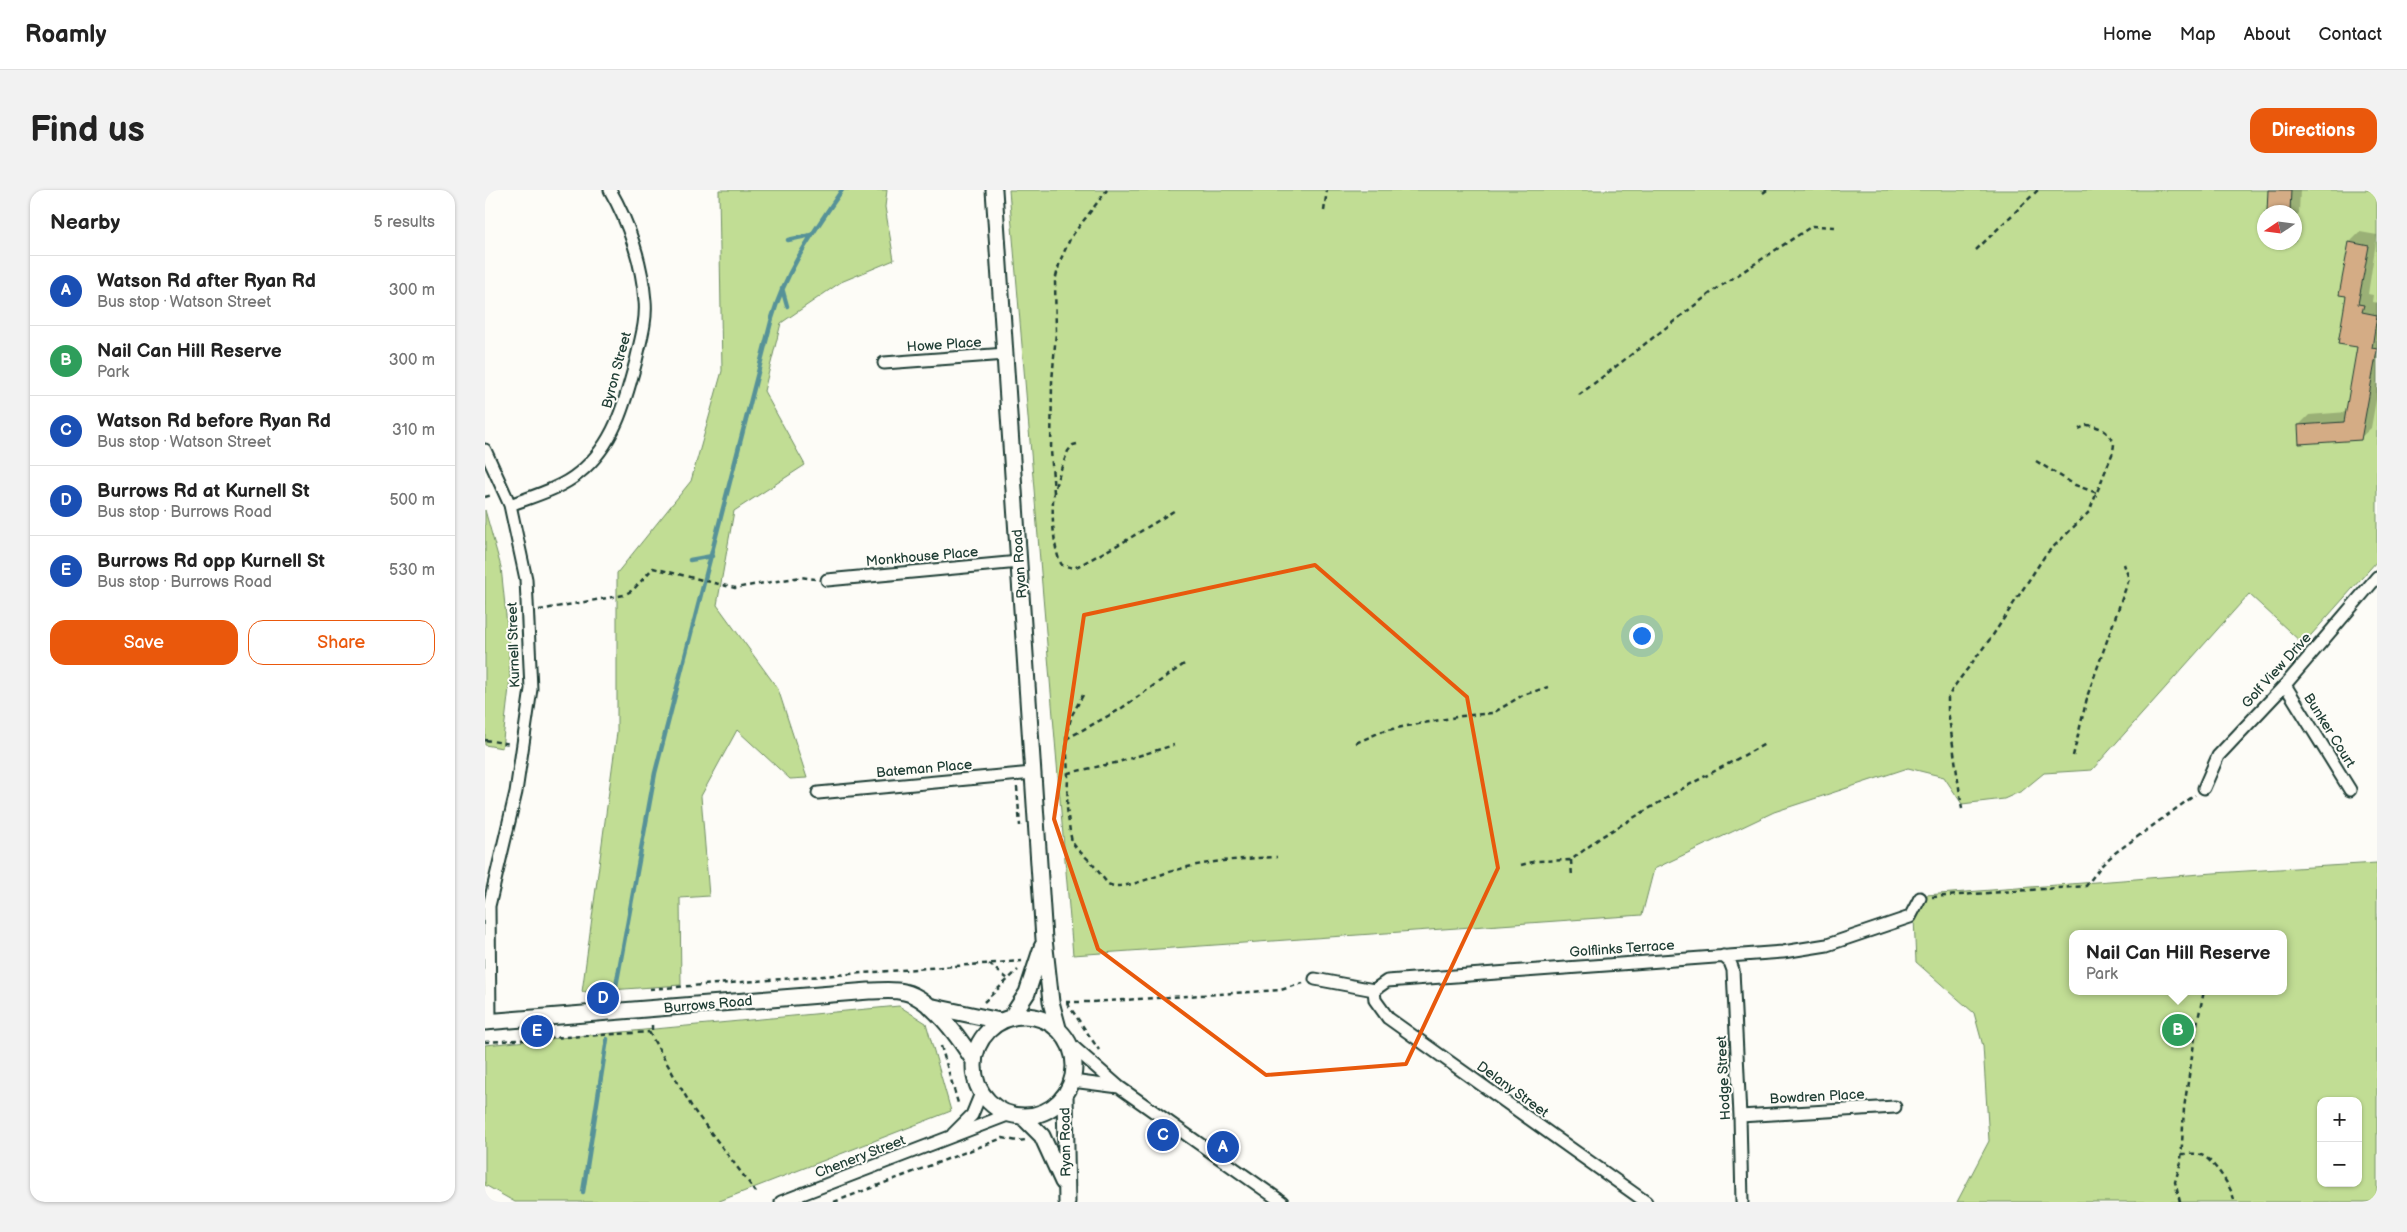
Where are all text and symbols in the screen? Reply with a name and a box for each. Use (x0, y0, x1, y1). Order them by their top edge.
text: Roamly (25, 20, 106, 49)
text: Home (2103, 24, 2152, 45)
text: Map (2180, 24, 2216, 45)
text: About (2244, 24, 2291, 45)
text: Contact (2319, 24, 2382, 45)
button: Directions (2250, 108, 2377, 153)
text: Find us (30, 109, 145, 152)
north arrow (2257, 205, 2302, 250)
text: Nearby (50, 210, 120, 235)
text: 5 results (373, 213, 435, 232)
text: Watson Rd after Ryan Rd (97, 270, 316, 293)
text: A (61, 281, 71, 300)
text: 300 m (389, 281, 435, 300)
text: Bus stop · Watson Street (97, 293, 271, 312)
street label: Byron Street (598, 329, 635, 410)
street label: Howe Place (906, 333, 982, 356)
text: Nail Can Hill Reserve (97, 340, 282, 363)
text: B (60, 351, 72, 370)
text: 300 m (389, 351, 435, 370)
text: Park (97, 363, 129, 382)
text: Watson Rd before Ryan Rd (97, 410, 331, 433)
text: C (60, 421, 72, 440)
text: 310 m (392, 421, 435, 440)
text: Bus stop · Watson Street (97, 433, 271, 452)
text: Burrows Rd at Kurnell St (97, 480, 310, 503)
text: D (60, 491, 72, 510)
text: 500 m (389, 491, 435, 510)
text: Bus stop · Burrows Road (97, 503, 272, 522)
street label: Ryan Road (1009, 529, 1030, 599)
street label: Monkhouse Place (865, 543, 979, 570)
text: Burrows Rd opp Kurnell St (97, 550, 325, 573)
text: E (61, 561, 71, 580)
text: 530 m (389, 561, 435, 580)
text: Bus stop · Burrows Road (97, 573, 272, 592)
street label: Kurnell Street (503, 601, 523, 688)
button: Save (50, 620, 238, 665)
button: Share (248, 620, 435, 665)
your location (1629, 623, 1655, 649)
street label: Golf View Drive (2238, 629, 2315, 712)
street label: Bunker Court (2300, 690, 2359, 771)
street label: Bateman Place (875, 756, 973, 781)
popup (2069, 930, 2287, 995)
street label: Golflinks Terrace (1569, 936, 1675, 961)
text: Nail Can Hill Reserve (2086, 942, 2270, 965)
text: Park (2086, 965, 2118, 984)
pin: D (587, 979, 619, 1017)
street label: Burrows Road (663, 992, 753, 1017)
pin: B (2162, 1011, 2194, 1049)
pin: E (521, 1012, 553, 1050)
street label: Hodge Street (1713, 1035, 1734, 1121)
street label: Delany Street (1474, 1058, 1552, 1122)
street label: Bowdren Place (1769, 1086, 1865, 1107)
map controls (2317, 1097, 2362, 1187)
button: + (2317, 1097, 2362, 1142)
street label: Ryan Road (1056, 1107, 1075, 1177)
pin: C (1147, 1116, 1179, 1154)
pin: A (1207, 1128, 1239, 1166)
street label: Chenery Street (813, 1131, 908, 1181)
button: − (2317, 1142, 2362, 1187)

